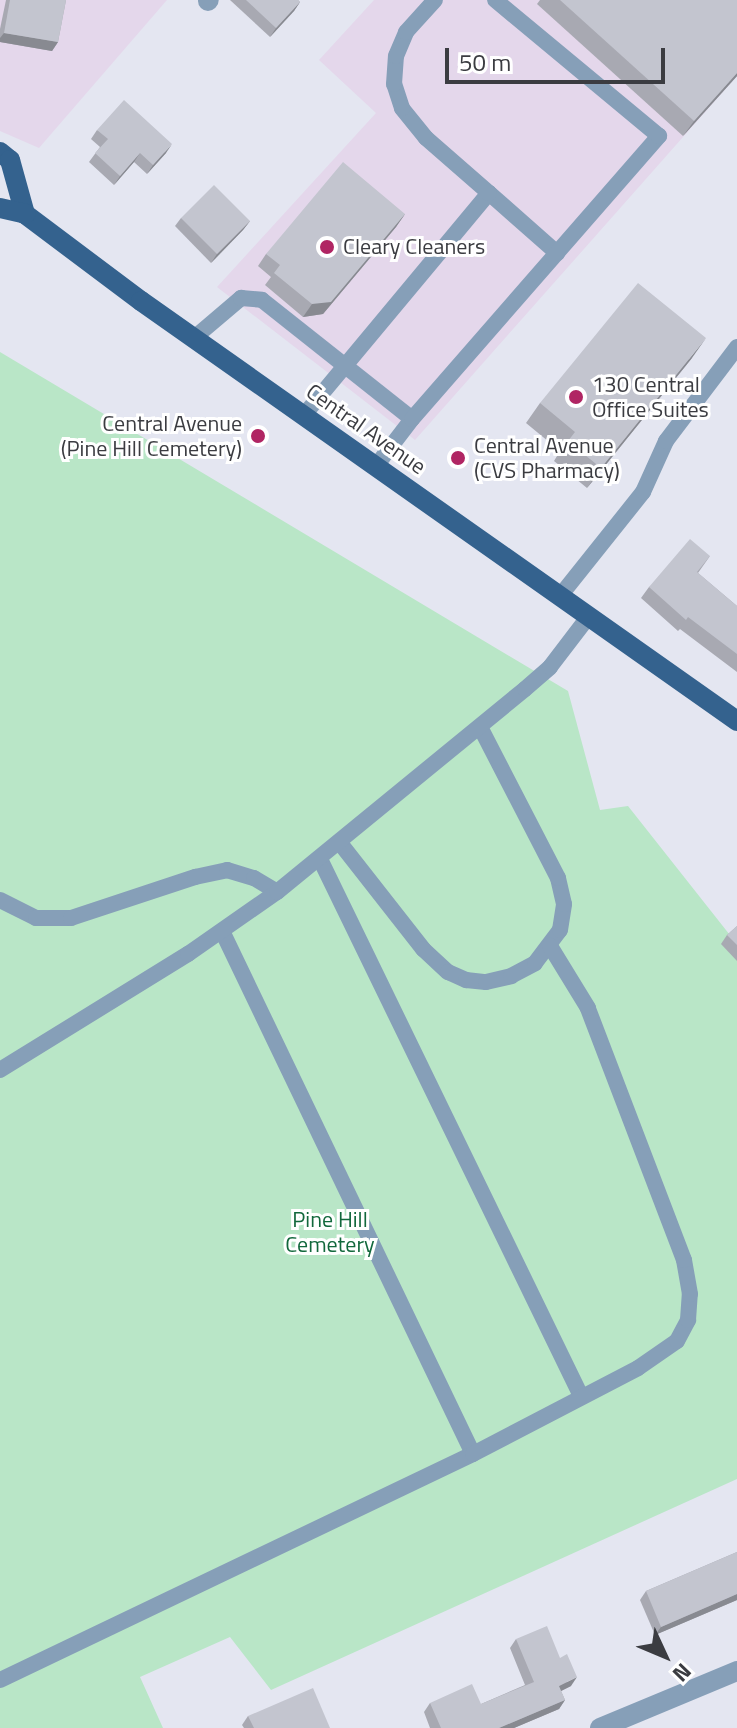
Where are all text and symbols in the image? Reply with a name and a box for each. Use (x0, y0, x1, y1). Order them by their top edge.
scale bar (449, 32, 669, 82)
text: 50 m (459, 44, 511, 80)
place label: Cleary Cleaners (343, 234, 485, 260)
marker: Cleary Cleaners (318, 238, 336, 256)
place label: 130 Central Office Suites (592, 371, 709, 422)
street label: Central Avenue (301, 378, 431, 480)
marker: 130 Central Office Suites (567, 388, 585, 406)
place label: Central Avenue (Pine Hill Cemetery) (61, 410, 242, 462)
marker: Central Avenue (Pine Hill Cemetery) (249, 427, 267, 445)
place label: Central Avenue (CVS Pharmacy) (474, 432, 620, 484)
marker: Central Avenue (CVS Pharmacy) (449, 449, 467, 467)
park label: Pine Hill Cemetery (285, 1206, 375, 1258)
north arrow (625, 1616, 705, 1696)
text: N (665, 1655, 700, 1690)

